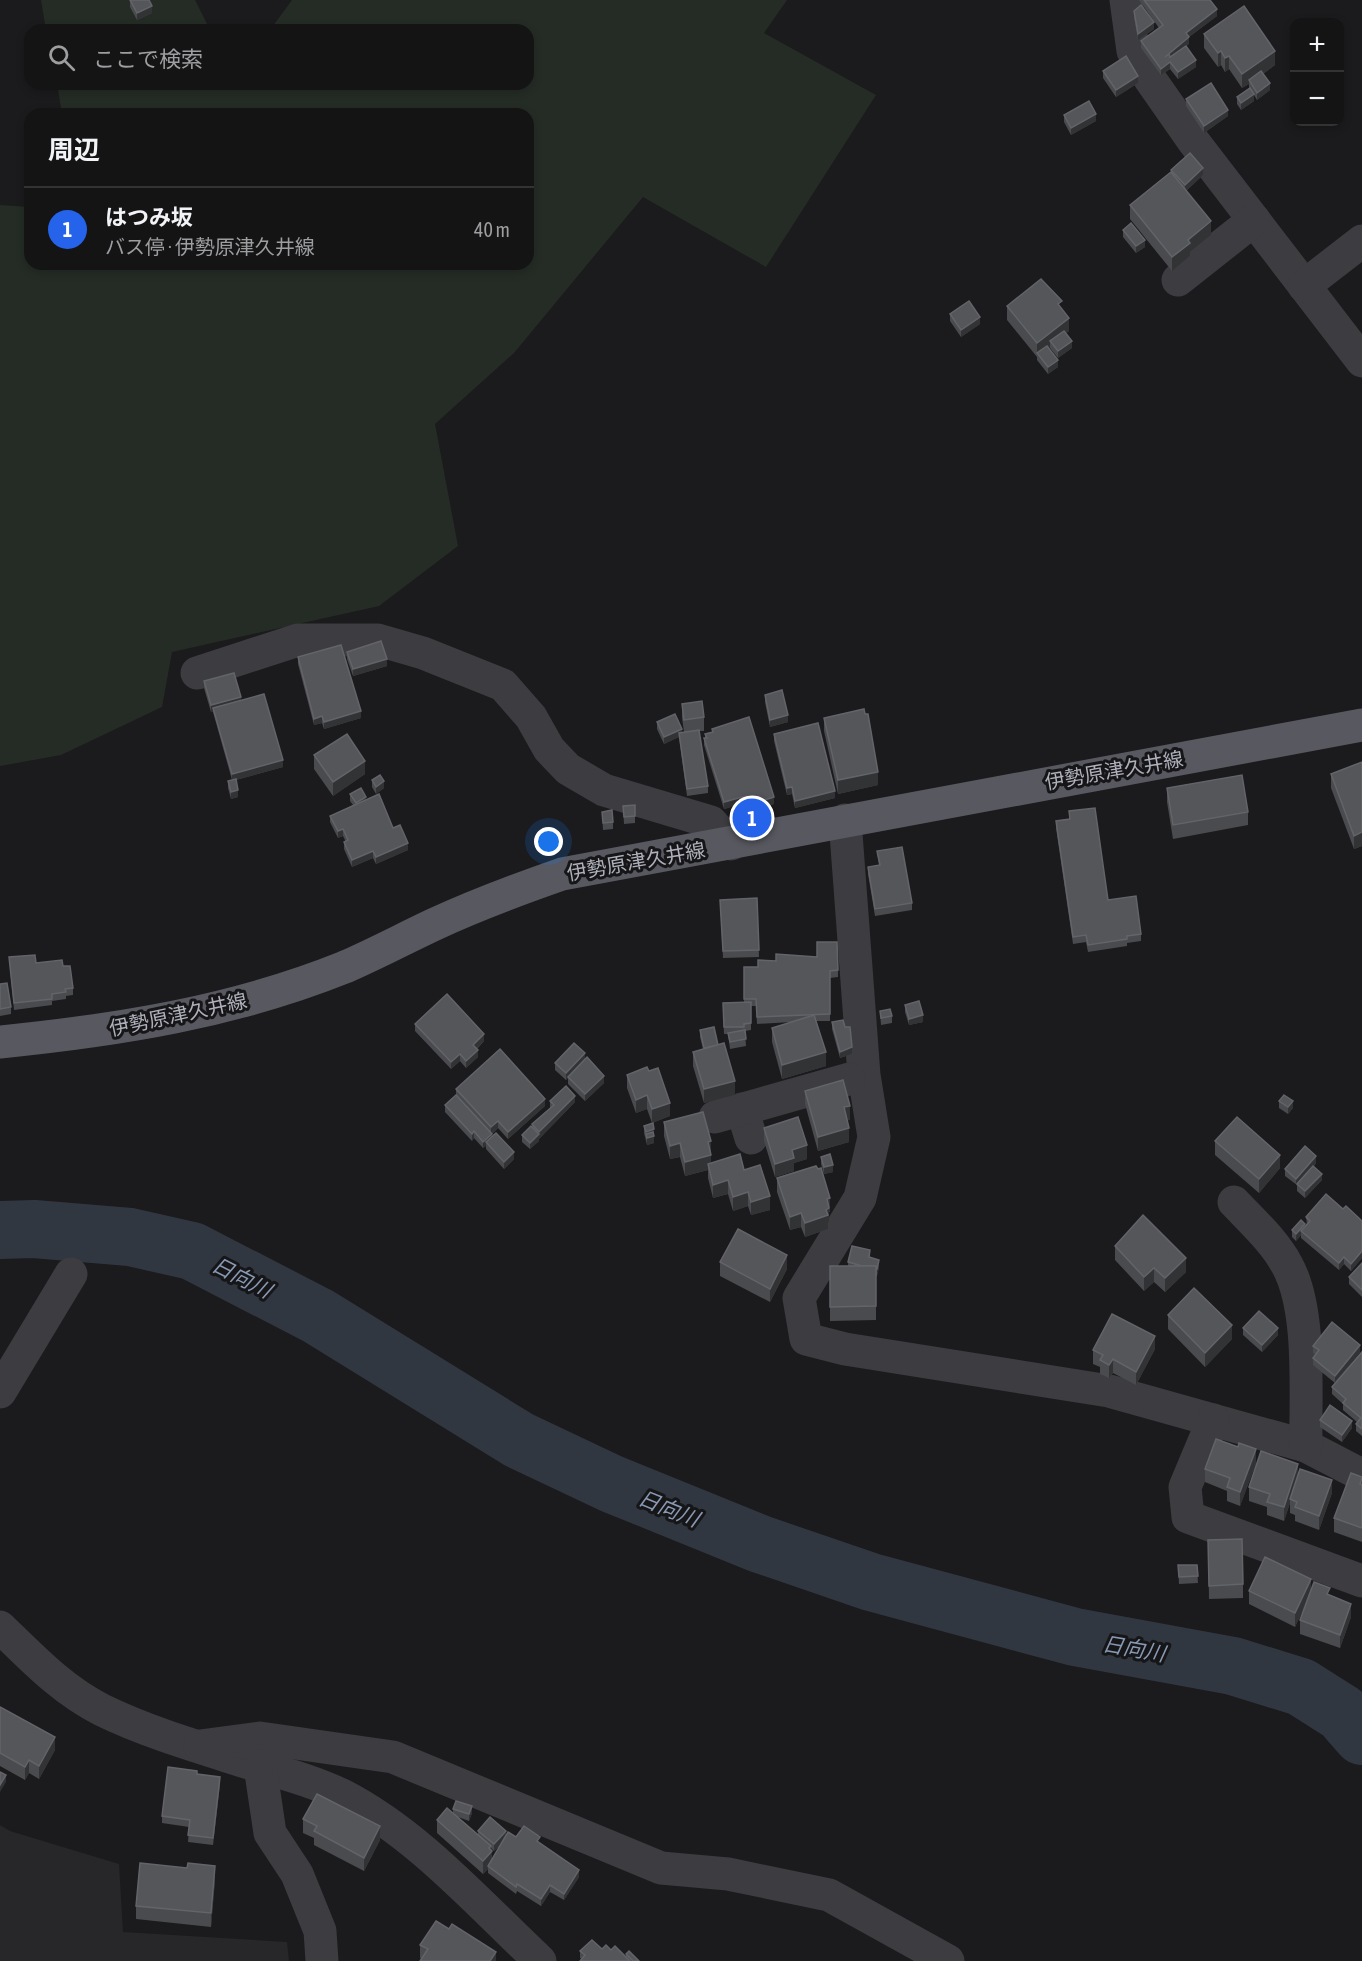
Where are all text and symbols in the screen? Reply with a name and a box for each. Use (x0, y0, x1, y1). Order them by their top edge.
map controls (1290, 18, 1344, 126)
button: + (1290, 18, 1344, 72)
search box (24, 24, 534, 90)
icon: search (45, 41, 78, 74)
text: ここで検索 (93, 46, 203, 72)
button: − (1290, 72, 1344, 126)
text: 周辺 (48, 135, 100, 165)
text: はつみ坂 (105, 204, 193, 230)
text: 1 (63, 218, 72, 241)
text: 40 m (474, 218, 510, 241)
text: バス停 · 伊勢原津久井線 (105, 235, 315, 258)
street label: 伊勢原津久井線 (1043, 747, 1185, 793)
pin: 1 (732, 796, 771, 840)
your location (534, 827, 563, 856)
street label: 伊勢原津久井線 (565, 838, 707, 884)
street label: 伊勢原津久井線 (107, 988, 249, 1040)
water label: 日向川 (208, 1252, 277, 1303)
water label: 日向川 (635, 1485, 705, 1532)
water label: 日向川 (1101, 1631, 1169, 1666)

